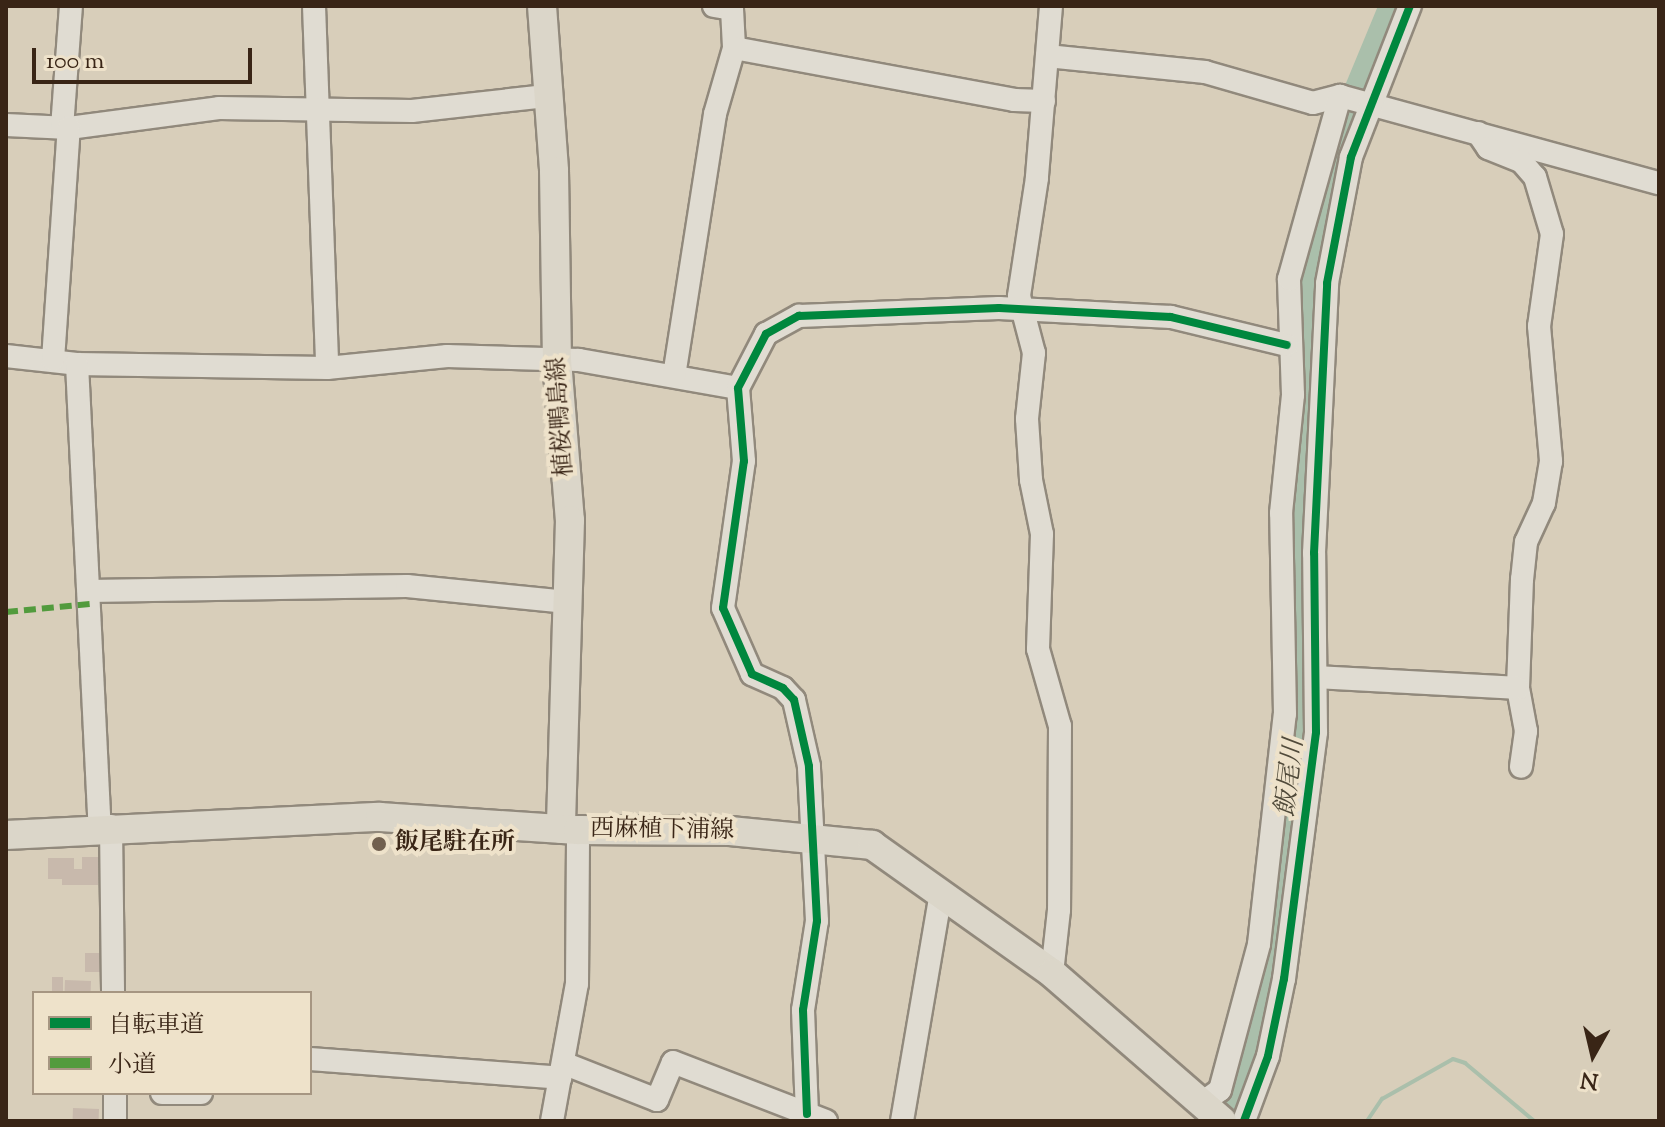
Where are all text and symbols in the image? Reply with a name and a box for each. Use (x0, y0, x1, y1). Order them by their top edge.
scale bar (36, 32, 256, 82)
text: 100 m (46, 45, 104, 79)
street label: 植桜鴨島線 (543, 356, 581, 478)
water label: 飯尾川 (1271, 737, 1311, 819)
street label: 西麻植下浦線 (590, 815, 734, 847)
place label: 飯尾駐在所 (395, 830, 515, 858)
marker: 飯尾駐在所 (370, 835, 388, 853)
legend (32, 991, 312, 1095)
text: 自転車道 (108, 1009, 204, 1043)
north arrow (1553, 1015, 1633, 1095)
text: 小道 (108, 1049, 156, 1083)
text: N (1579, 1062, 1601, 1096)

